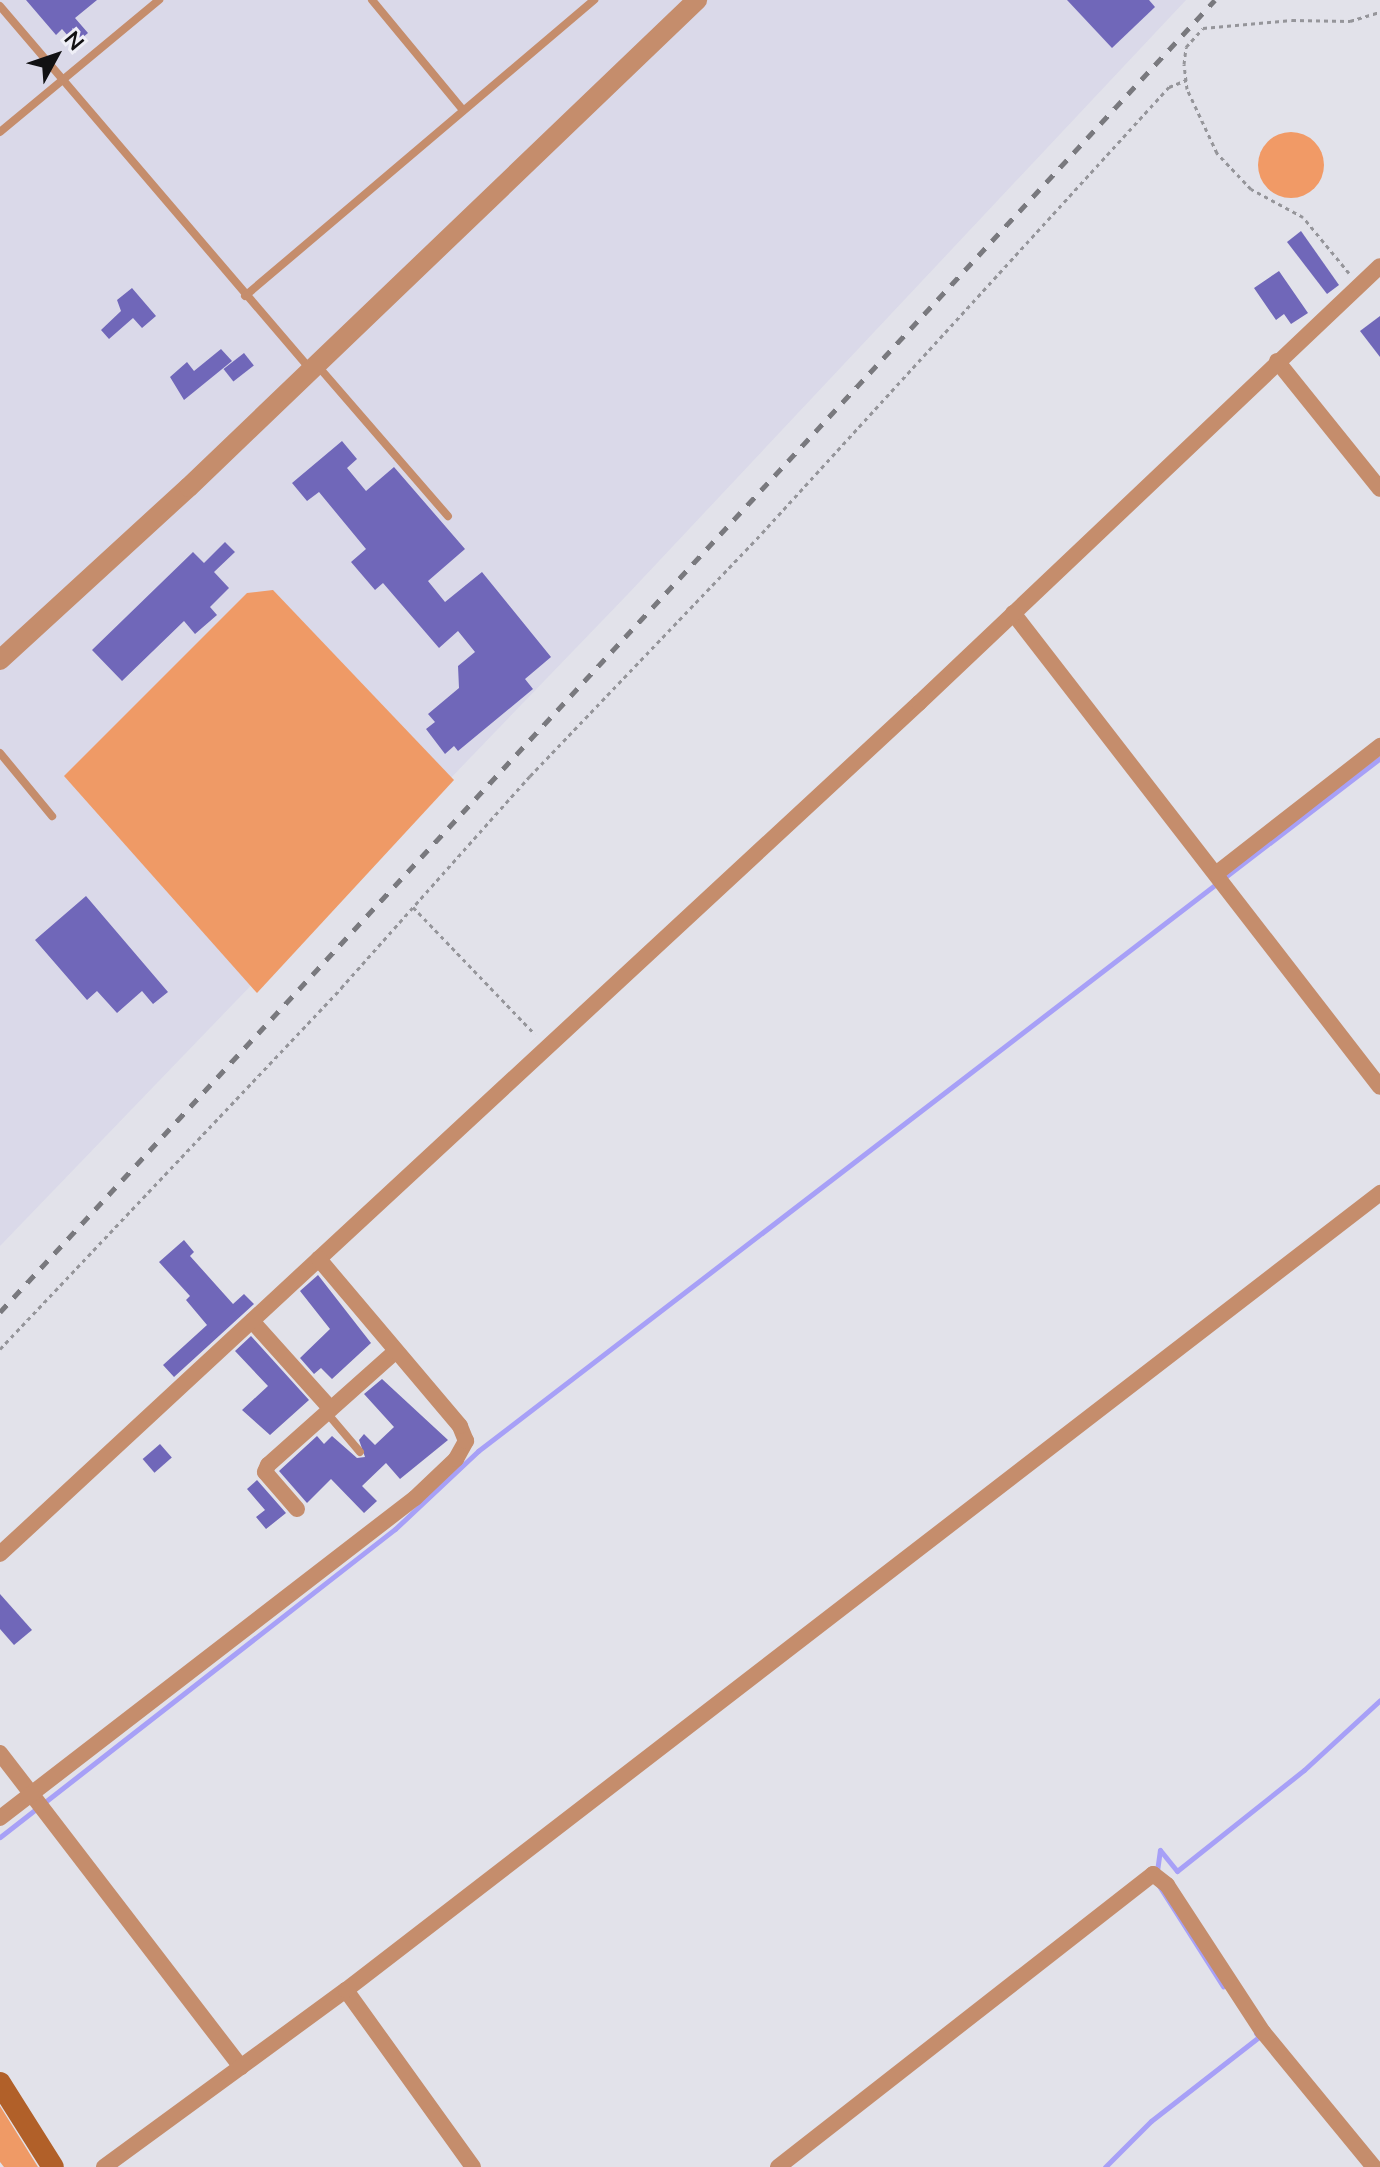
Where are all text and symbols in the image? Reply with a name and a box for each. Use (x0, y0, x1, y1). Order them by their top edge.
north arrow (16, 16, 96, 96)
text: N (58, 25, 90, 56)

